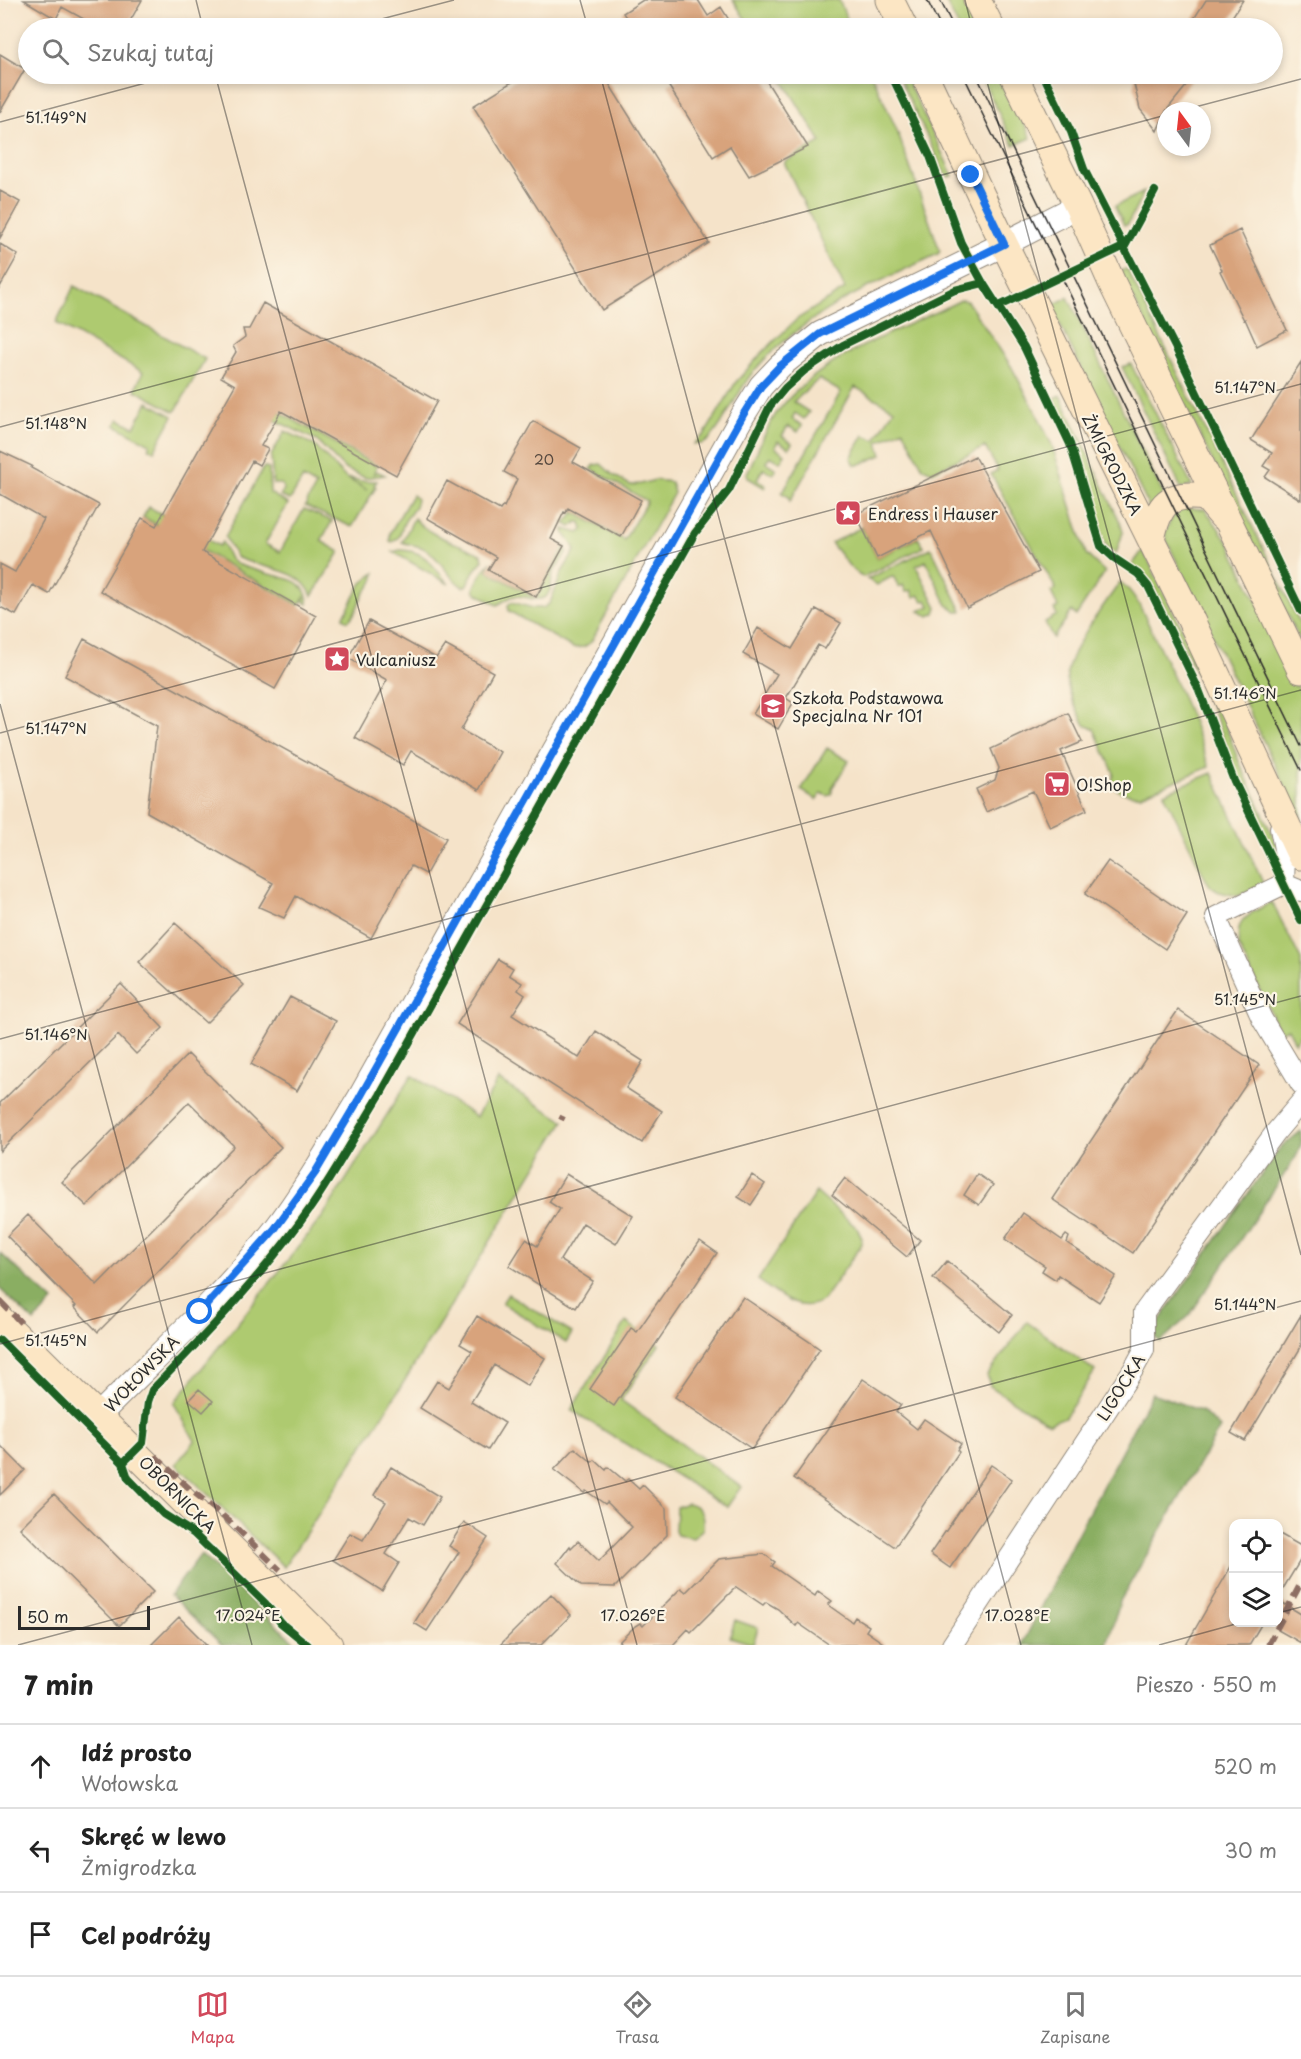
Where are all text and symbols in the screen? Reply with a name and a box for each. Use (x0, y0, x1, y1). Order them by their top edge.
search box (18, 18, 1283, 84)
icon: search (39, 35, 72, 68)
text: Szukaj tutaj (87, 35, 214, 68)
north arrow (1157, 102, 1211, 156)
text: 51.149°N (25, 105, 87, 128)
route end (957, 161, 983, 187)
text: 51.147°N (1214, 375, 1276, 398)
street label: ŻMIGRODZKA (1077, 409, 1149, 519)
text: 51.148°N (25, 411, 87, 434)
house number: 20 (534, 449, 554, 470)
place icon: Endress i Hauser (833, 498, 863, 528)
place label: Endress i Hauser (868, 501, 999, 525)
place icon: Vulcaniusz (322, 644, 352, 674)
place label: Vulcaniusz (356, 647, 436, 671)
text: 51.146°N (1213, 681, 1277, 704)
place label: Szkoła Podstawowa Specjalna Nr 101 (792, 685, 943, 727)
school or university icon: Szkoła Podstawowa Specjalna Nr 101 (758, 691, 788, 721)
text: 51.147°N (25, 716, 87, 739)
supermarket icon: O!Shop (1042, 769, 1072, 799)
place label: O!Shop (1076, 772, 1132, 796)
text: 51.145°N (1214, 987, 1276, 1010)
text: 51.146°N (24, 1022, 88, 1045)
text: 51.144°N (1213, 1292, 1277, 1315)
route start (186, 1298, 212, 1324)
text: 51.145°N (25, 1328, 87, 1351)
street label: WOŁOWSKA (98, 1329, 184, 1417)
street label: LIGOCKA (1090, 1349, 1150, 1425)
street label: OBORNICKA (134, 1450, 222, 1538)
map controls (1229, 1519, 1283, 1627)
button: locate (1229, 1519, 1283, 1573)
button: layers (1229, 1573, 1283, 1627)
scale bar (18, 1603, 150, 1630)
text: 17.024°E (216, 1603, 280, 1626)
text: 17.026°E (601, 1603, 665, 1626)
text: 17.028°E (985, 1603, 1049, 1626)
text: 50 m (27, 1604, 68, 1628)
text: 7 min (24, 1665, 94, 1704)
text: Pieszo · 550 m (1136, 1669, 1277, 1699)
text: Idź prosto (81, 1735, 192, 1768)
icon: ahead (24, 1750, 57, 1783)
text: 520 m (1213, 1751, 1277, 1781)
text: Wołowska (81, 1768, 178, 1798)
text: Skręć w lewo (81, 1819, 226, 1852)
icon: left (24, 1834, 57, 1867)
text: 30 m (1224, 1835, 1277, 1865)
text: Żmigrodzka (81, 1852, 196, 1882)
icon: arrive (24, 1918, 57, 1951)
text: Cel podróży (81, 1918, 211, 1951)
tab: Mapa (191, 1988, 235, 2048)
tab: Trasa (616, 1988, 659, 2048)
tab: Zapisane (1040, 1988, 1110, 2048)

